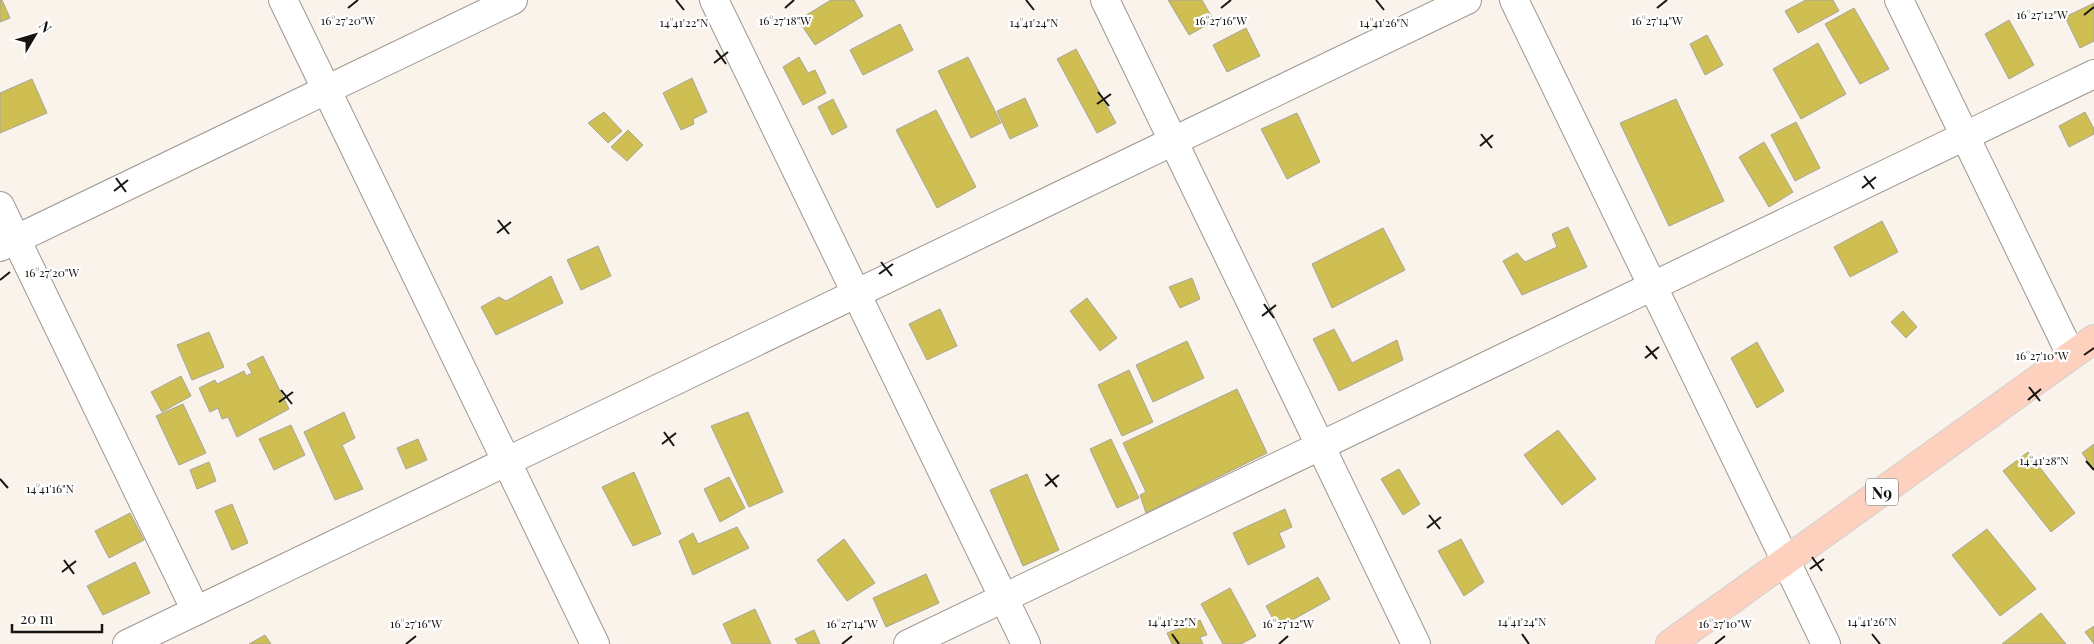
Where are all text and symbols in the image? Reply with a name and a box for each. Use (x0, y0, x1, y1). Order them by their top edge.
text: 16°27'12"W (2016, 6, 2068, 22)
north arrow (10, 10, 60, 60)
text: 16°27'20"W (321, 12, 375, 28)
text: 16°27'18"W (759, 12, 811, 28)
text: 16°27'16"W (1195, 12, 1247, 28)
text: 16°27'14"W (1631, 12, 1683, 28)
text: 14°41'22"N (660, 14, 709, 30)
text: 14°41'24"N (1010, 14, 1059, 30)
text: 14°41'26"N (1359, 14, 1409, 30)
text: N (35, 17, 56, 37)
text: 16°27'20"W (25, 264, 79, 280)
text: 16°27'10"W (2015, 347, 2069, 363)
text: 14°41'28"N (2019, 452, 2069, 468)
road number: N9 (1866, 478, 1898, 506)
text: 14°41'16"N (26, 480, 75, 496)
scale bar (12, 602, 102, 634)
text: 20 m (20, 608, 54, 628)
text: 14°41'22"N (1148, 613, 1197, 629)
text: 14°41'24"N (1498, 613, 1547, 629)
text: 14°41'26"N (1847, 613, 1897, 629)
text: 16°27'16"W (390, 615, 442, 631)
text: 16°27'14"W (826, 615, 878, 631)
text: 16°27'12"W (1262, 615, 1314, 631)
text: 16°27'10"W (1698, 615, 1752, 631)

